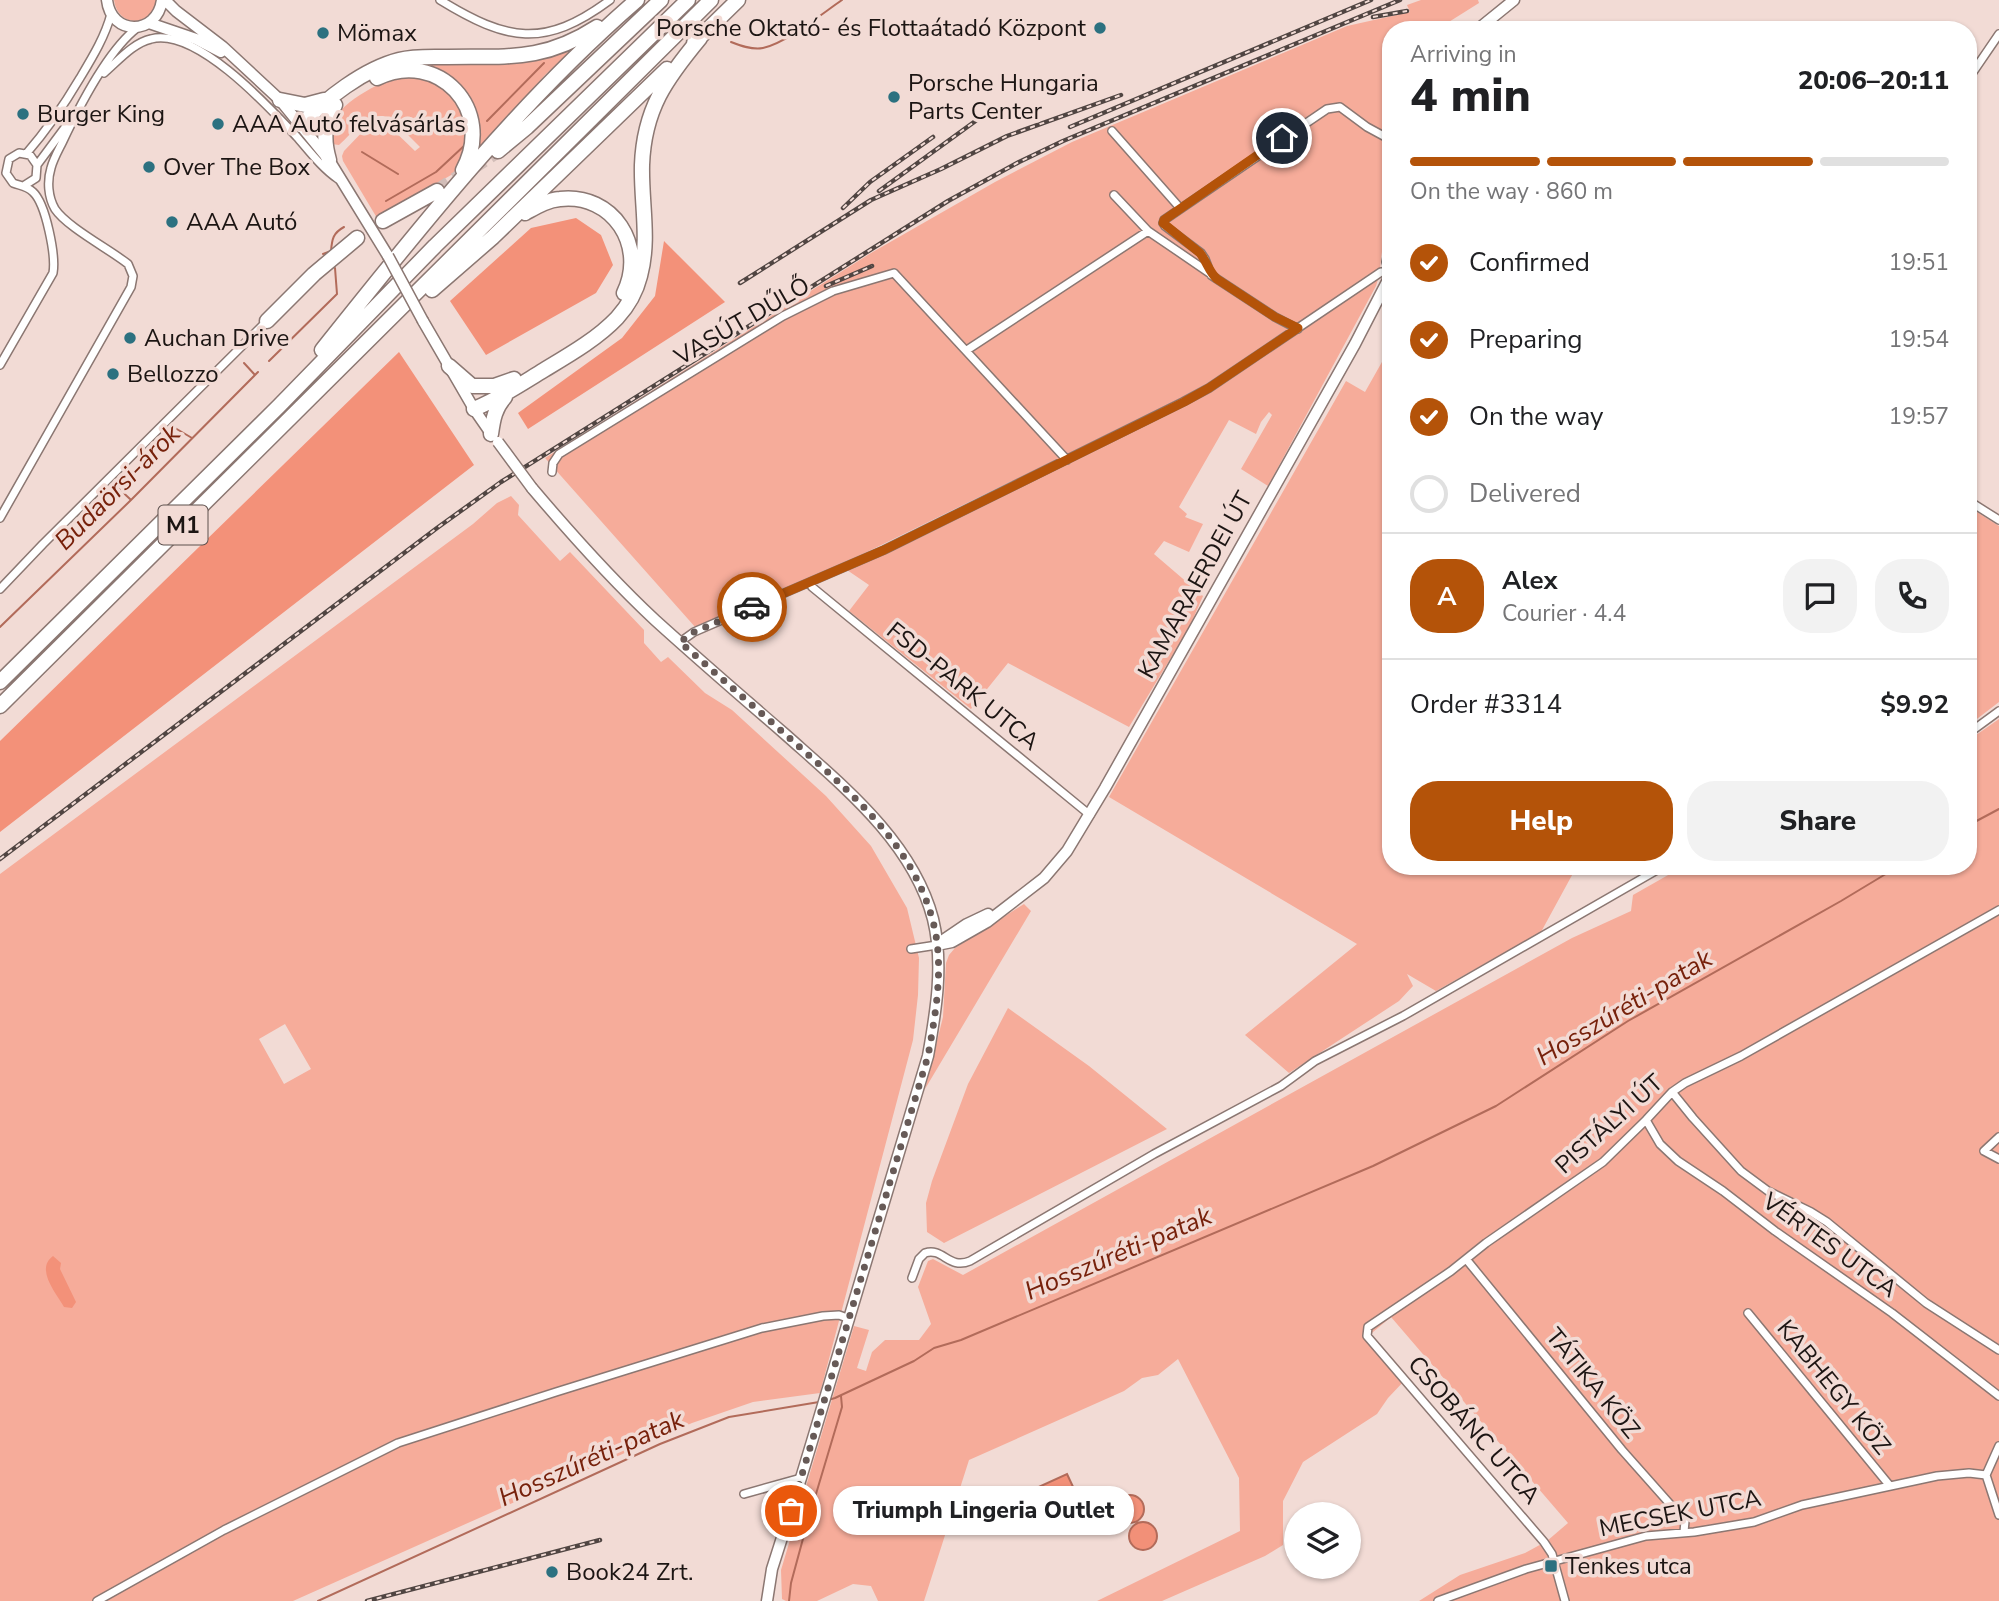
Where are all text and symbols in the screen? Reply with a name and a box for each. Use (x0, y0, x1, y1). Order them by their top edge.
place label: Porsche Oktató- és Flottaátadó Központ (656, 12, 1087, 44)
place label: Mömax (337, 17, 417, 49)
marker: Porsche Oktató- és Flottaátadó Központ (1092, 20, 1108, 36)
marker: Mömax (315, 25, 331, 41)
text: Arriving in (1410, 39, 1517, 70)
text: 20:06–20:11 (1798, 63, 1949, 98)
text: 4 min (1410, 64, 1531, 127)
place label: Porsche Hungaria Parts Center (908, 67, 1099, 127)
marker: Porsche Hungaria Parts Center (886, 89, 902, 105)
place label: Burger King (37, 98, 165, 130)
marker: Burger King (15, 106, 31, 122)
place label: AAA Autó felvásárlás (232, 108, 466, 140)
pin (1252, 108, 1312, 168)
marker: AAA Autó felvásárlás (210, 116, 226, 132)
icon: home (1263, 119, 1301, 157)
place label: Over The Box (163, 151, 310, 183)
marker: Over The Box (141, 159, 157, 175)
text: On the way · 860 m (1410, 176, 1613, 207)
place label: AAA Autó (186, 206, 297, 238)
marker: AAA Autó (164, 214, 180, 230)
icon: check (1410, 244, 1448, 282)
text: Confirmed (1469, 245, 1590, 280)
text: 19:51 (1889, 247, 1949, 278)
street label: VASÚT DŰLŐ (668, 269, 815, 373)
icon: check (1410, 321, 1448, 359)
place label: Auchan Drive (144, 322, 289, 354)
text: Preparing (1469, 322, 1582, 357)
text: 19:54 (1889, 324, 1949, 355)
marker: Auchan Drive (122, 330, 138, 346)
place label: Bellozzo (127, 358, 219, 390)
marker: Bellozzo (105, 366, 121, 382)
icon: check (1410, 398, 1448, 436)
text: On the way (1469, 399, 1603, 434)
text: 19:57 (1889, 401, 1949, 432)
water label: Budaörsi-árok (47, 416, 189, 558)
text: Delivered (1469, 476, 1581, 511)
street label: KAMARAERDEI ÚT (1130, 485, 1260, 684)
road number: M1 (158, 505, 208, 544)
button: chat (1783, 559, 1857, 633)
button: phone (1875, 559, 1949, 633)
text: Alex (1502, 563, 1558, 598)
courier (717, 572, 787, 642)
text: A (1437, 579, 1457, 614)
icon: car (733, 588, 771, 626)
text: Courier · 4.4 (1502, 598, 1626, 629)
street label: FSD-PARK UTCA (880, 615, 1046, 758)
text: Order #3314 (1410, 687, 1562, 722)
text: $9.92 (1880, 687, 1949, 722)
button: Help (1410, 781, 1673, 861)
button: Share (1687, 781, 1949, 861)
water label: Hosszúréti-patak (1530, 940, 1720, 1074)
street label: PISTÁLYI ÚT (1548, 1067, 1670, 1181)
street label: VÉRTES UTCA (1755, 1185, 1904, 1305)
water label: Hosszúréti-patak (1019, 1198, 1218, 1309)
street label: KABHEGY KÖZ (1770, 1313, 1898, 1461)
street label: TÁTIKA KÖZ (1539, 1321, 1647, 1445)
street label: CSOBÁNC UTCA (1401, 1349, 1548, 1511)
water label: Hosszúréti-patak (493, 1401, 690, 1515)
pin (761, 1481, 821, 1541)
street label: MECSEK UTCA (1596, 1482, 1764, 1544)
callout: Triumph Lingeria Outlet (833, 1486, 1134, 1536)
icon: bag (772, 1492, 810, 1530)
text: Triumph Lingeria Outlet (853, 1495, 1114, 1526)
map controls (1284, 1502, 1361, 1579)
button: layers (1284, 1502, 1361, 1579)
place label: Tenkes utca (1565, 1550, 1692, 1582)
place label: Book24 Zrt. (566, 1556, 693, 1588)
marker: Tenkes utca (1543, 1558, 1559, 1574)
marker: Book24 Zrt. (544, 1564, 560, 1580)

